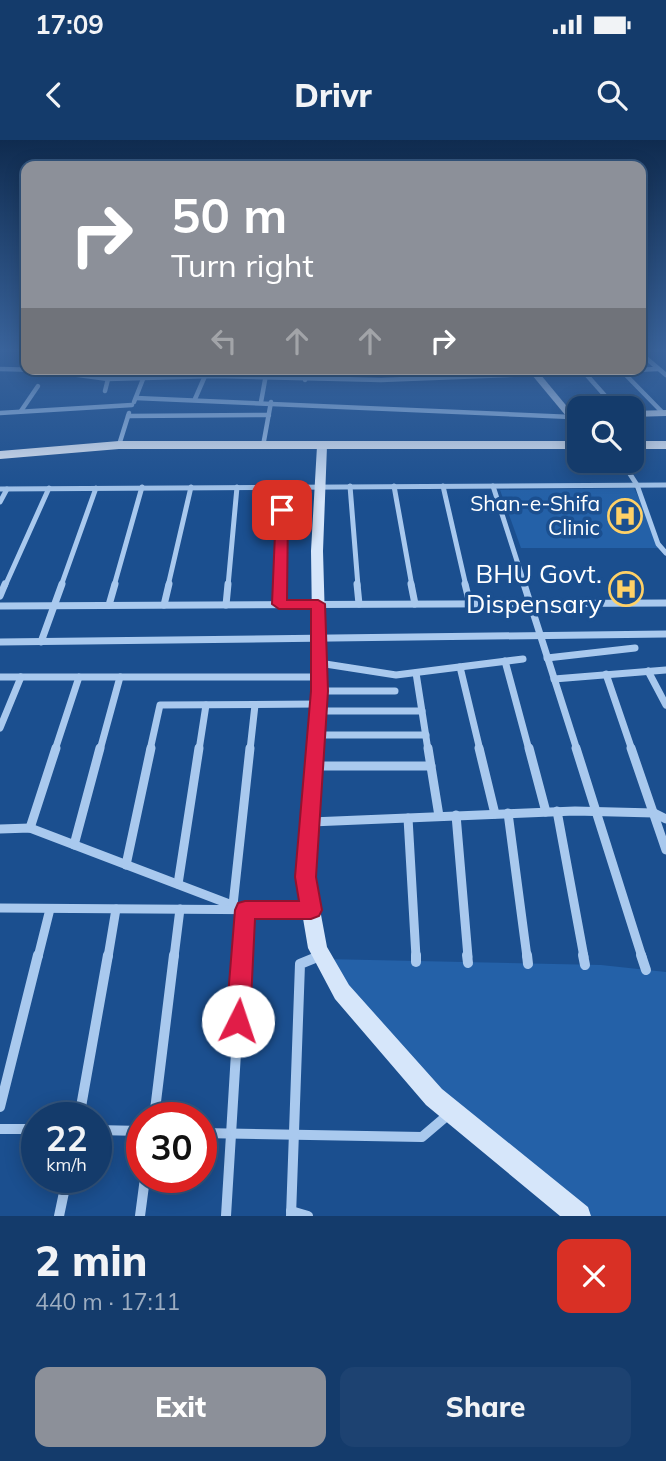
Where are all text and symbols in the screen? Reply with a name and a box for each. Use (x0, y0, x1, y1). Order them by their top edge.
text: 17:09 (35, 8, 104, 41)
text: Drivr (294, 75, 372, 115)
icon: back (35, 76, 73, 114)
icon: search (593, 76, 631, 114)
text: 50 m (171, 184, 287, 245)
icon: right (56, 189, 147, 280)
text: Turn right (171, 245, 314, 285)
icon: left (205, 322, 243, 360)
icon: ahead (278, 322, 316, 360)
icon: ahead (351, 322, 389, 360)
icon: right (424, 322, 462, 360)
map controls (567, 396, 644, 473)
button: search (567, 396, 644, 473)
pin (252, 480, 312, 540)
place label: Shan-e-Shifa Clinic (470, 490, 600, 540)
icon: arrive (263, 491, 301, 529)
hospital icon: Shan-e-Shifa Clinic (606, 497, 644, 535)
place label: BHU Govt. Dispensary (466, 557, 602, 620)
hospital icon: BHU Govt. Dispensary (607, 570, 645, 608)
position arrow (201, 984, 275, 1058)
speed limit sign: 30 (126, 1102, 217, 1193)
text: 22 (45, 1116, 88, 1160)
text: km/h (46, 1153, 87, 1176)
text: 2 min (35, 1234, 148, 1287)
button: close (557, 1239, 631, 1313)
text: 440 m · 17:11 (35, 1287, 180, 1316)
button: Exit (35, 1367, 326, 1447)
button: Share (340, 1367, 631, 1447)

